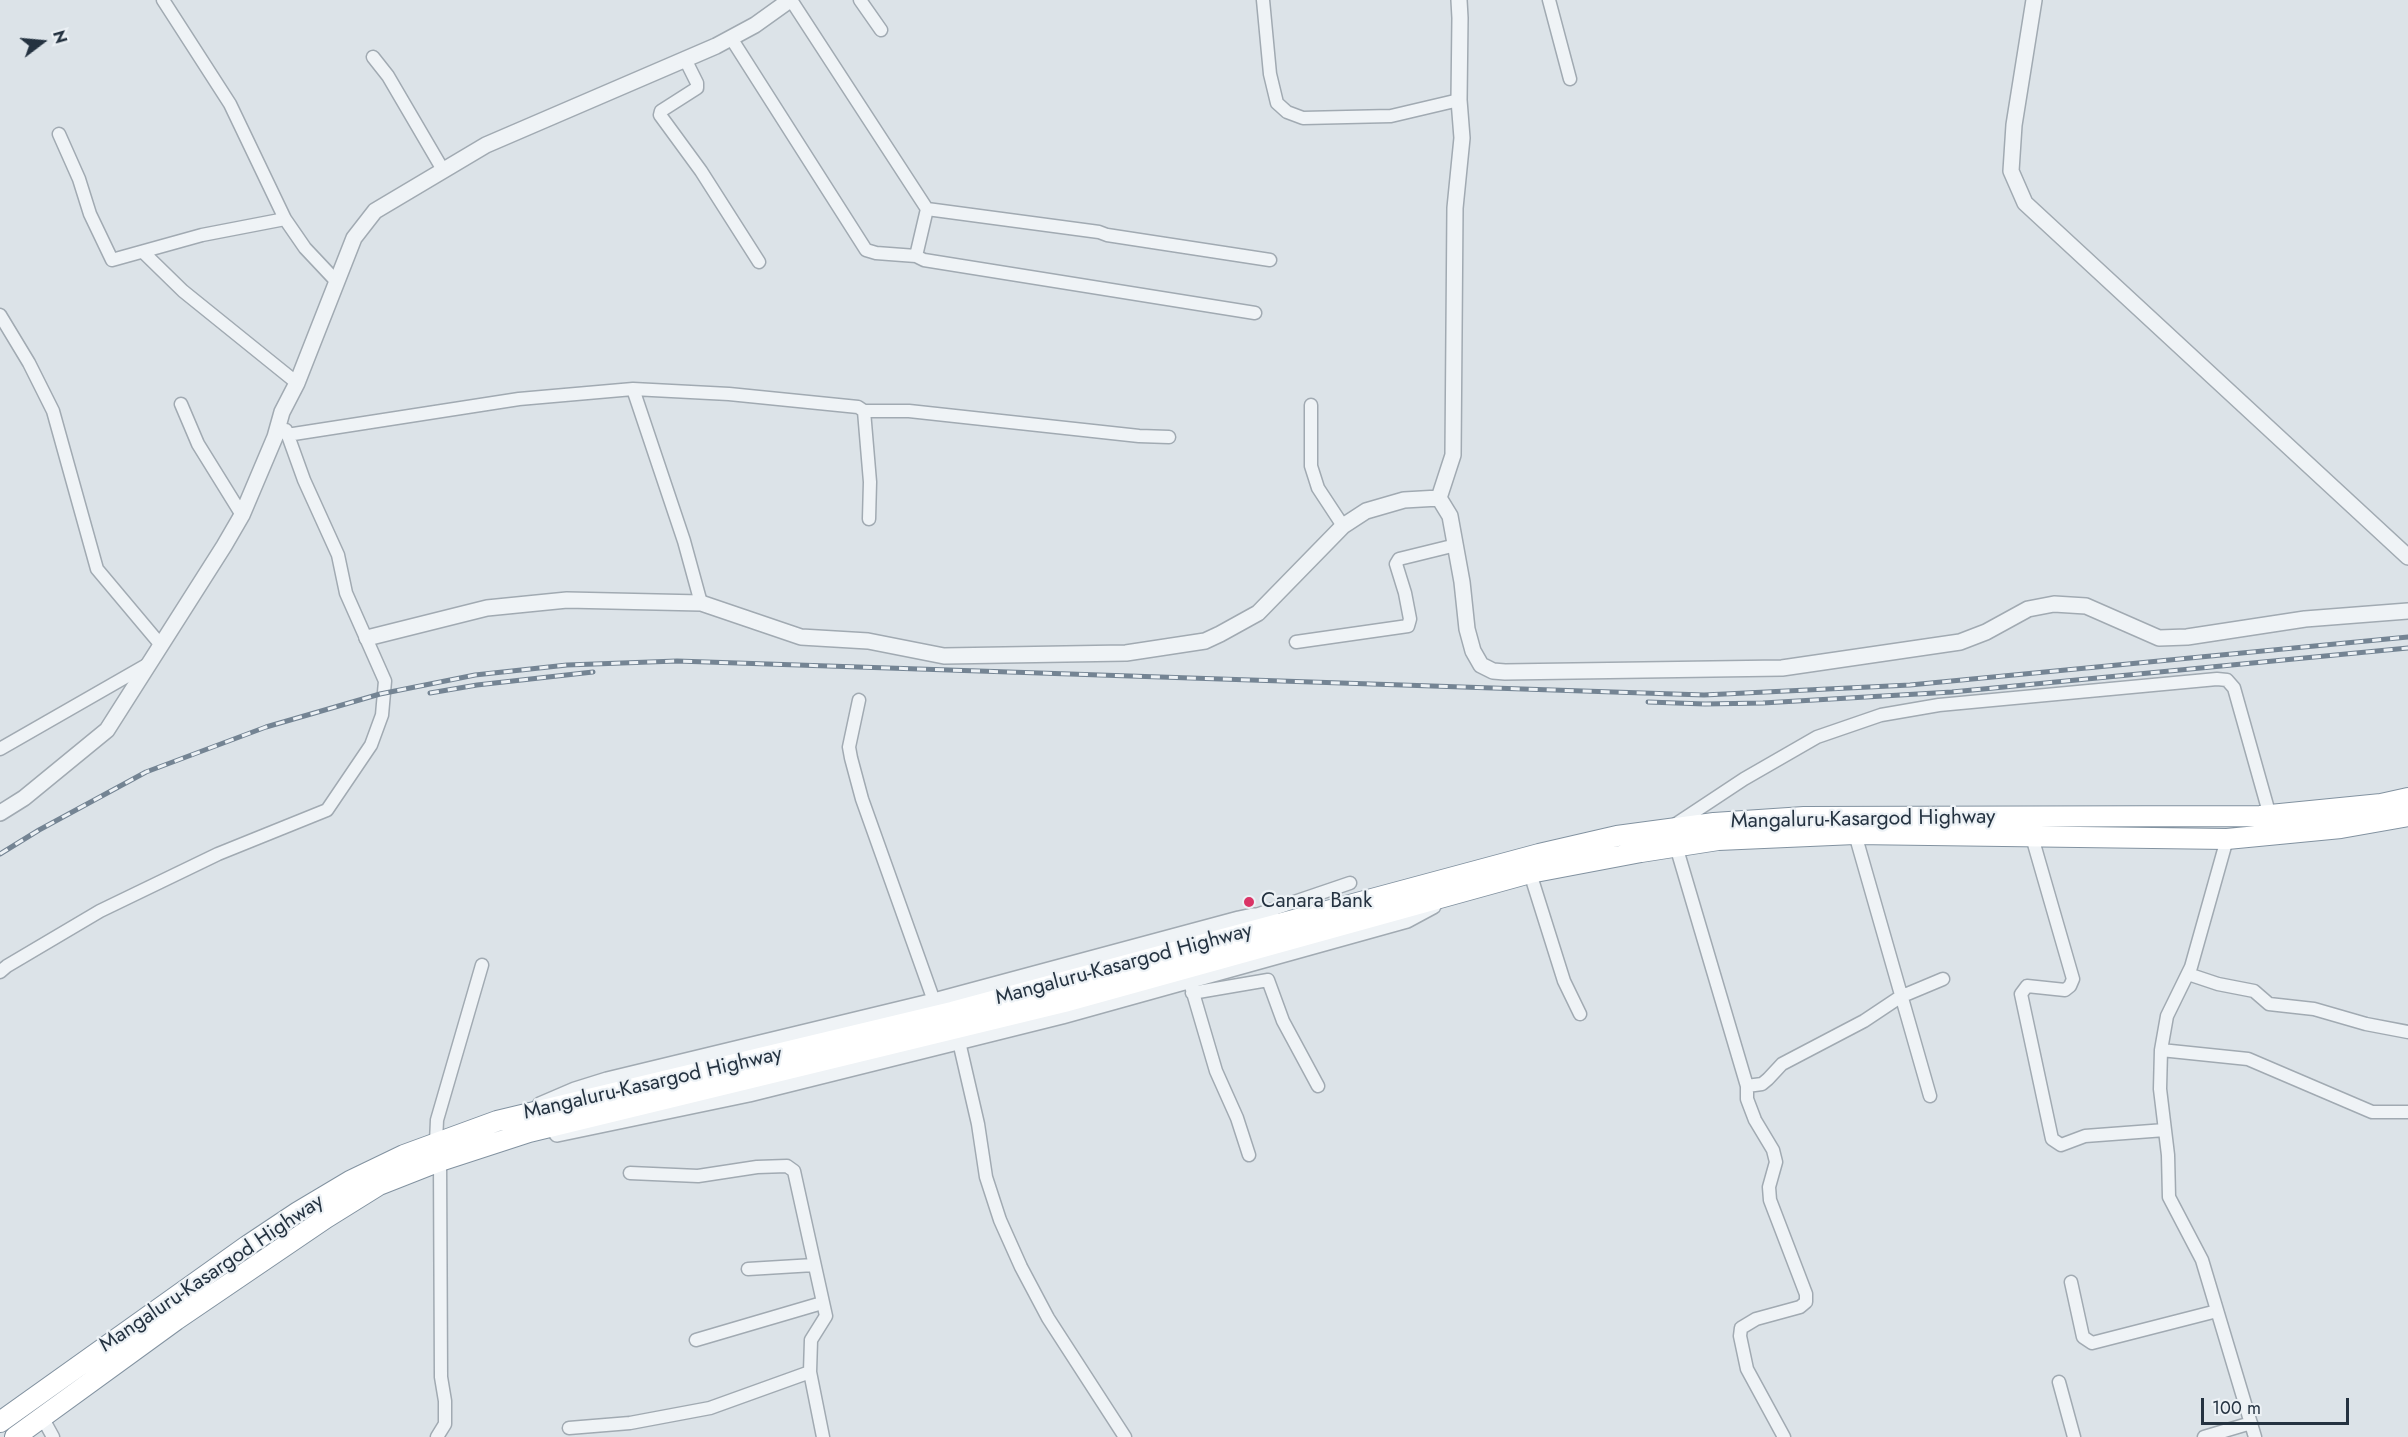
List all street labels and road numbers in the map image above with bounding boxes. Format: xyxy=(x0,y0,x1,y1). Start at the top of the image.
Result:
street label: Mangaluru-Kasargod Highway xyxy=(1730,805,1996,835)
street label: Mangaluru-Kasargod Highway xyxy=(993,919,1255,1011)
street label: Mangaluru-Kasargod Highway xyxy=(521,1042,785,1126)
street label: Mangaluru-Kasargod Highway xyxy=(95,1190,329,1358)

